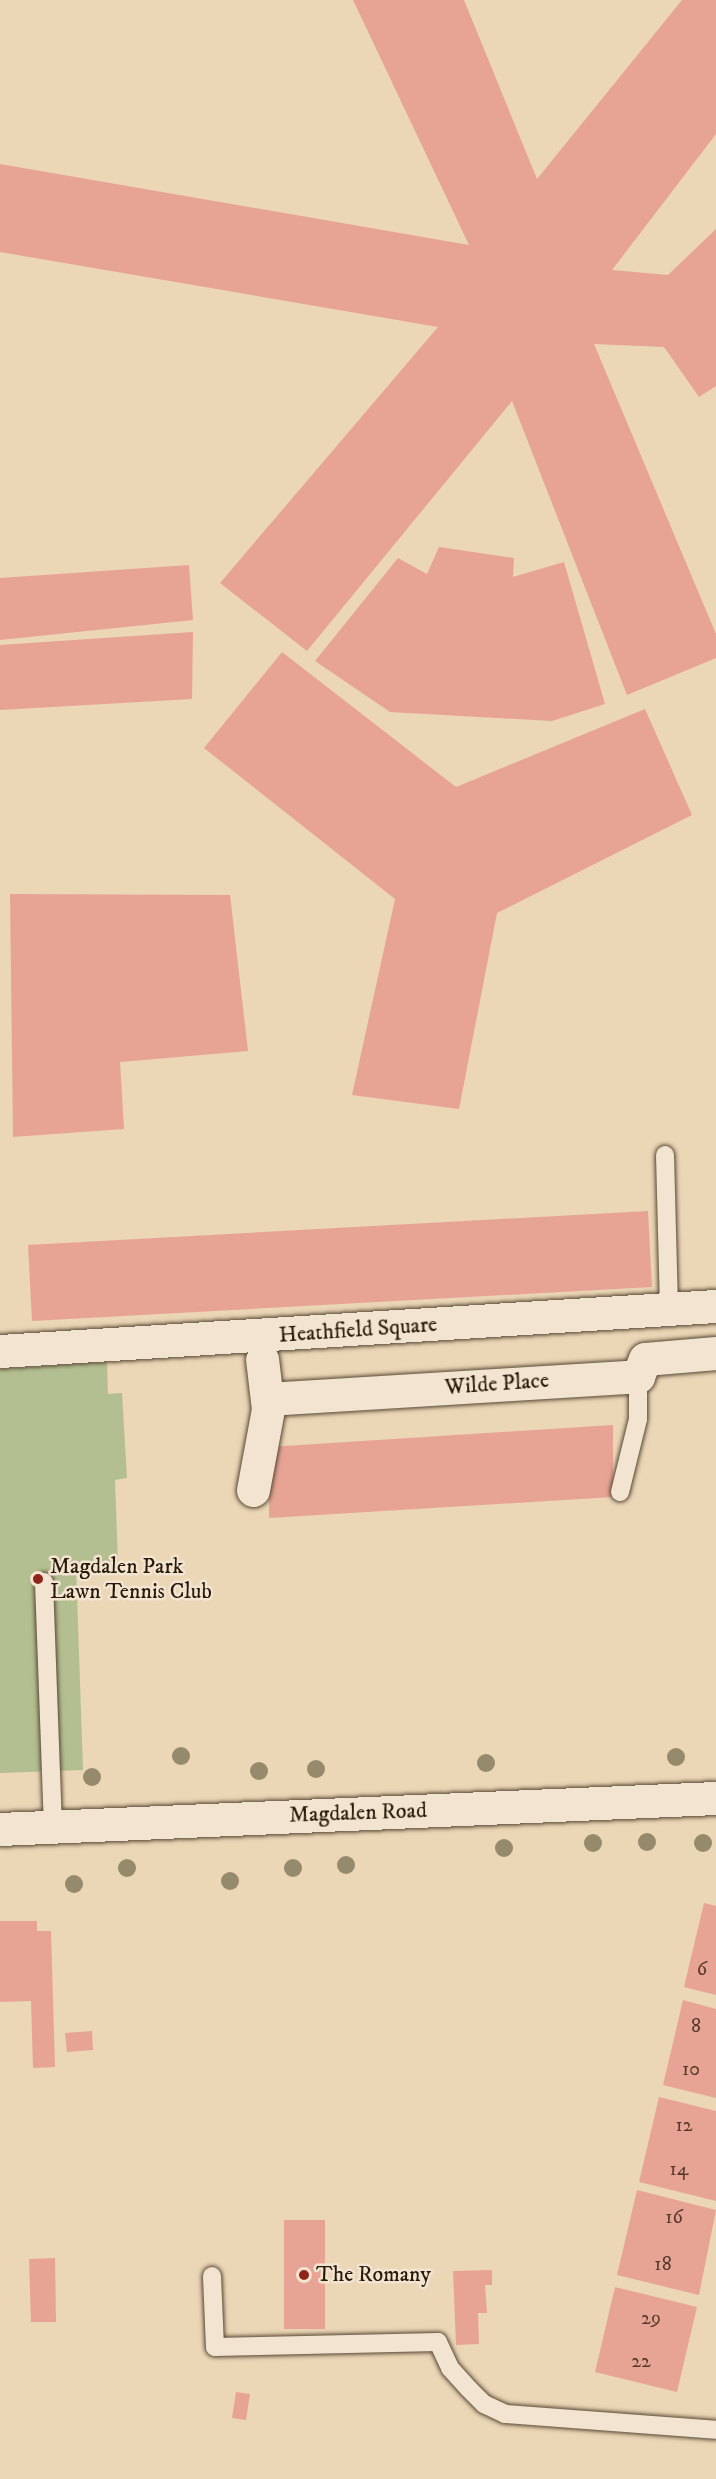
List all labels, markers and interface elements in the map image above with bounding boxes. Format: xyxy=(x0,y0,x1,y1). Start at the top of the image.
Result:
street label: Heathfield Square xyxy=(278,1311,438,1349)
street label: Wilde Place xyxy=(444,1367,550,1401)
place label: Magdalen Park Lawn Tennis Club xyxy=(50,1553,212,1604)
marker: Magdalen Park Lawn Tennis Club xyxy=(31,1572,45,1586)
street label: Magdalen Road xyxy=(289,1797,427,1829)
house number: 6 xyxy=(697,1957,707,1981)
house number: 8 xyxy=(691,2014,701,2038)
house number: 10 xyxy=(682,2057,700,2081)
house number: 12 xyxy=(675,2113,693,2137)
house number: 14 xyxy=(670,2157,688,2181)
house number: 16 xyxy=(665,2205,683,2229)
house number: 18 xyxy=(654,2252,672,2276)
place label: The Romany xyxy=(316,2262,431,2288)
marker: The Romany xyxy=(297,2268,311,2282)
house number: 29 xyxy=(641,2306,661,2330)
house number: 22 xyxy=(631,2349,651,2373)

